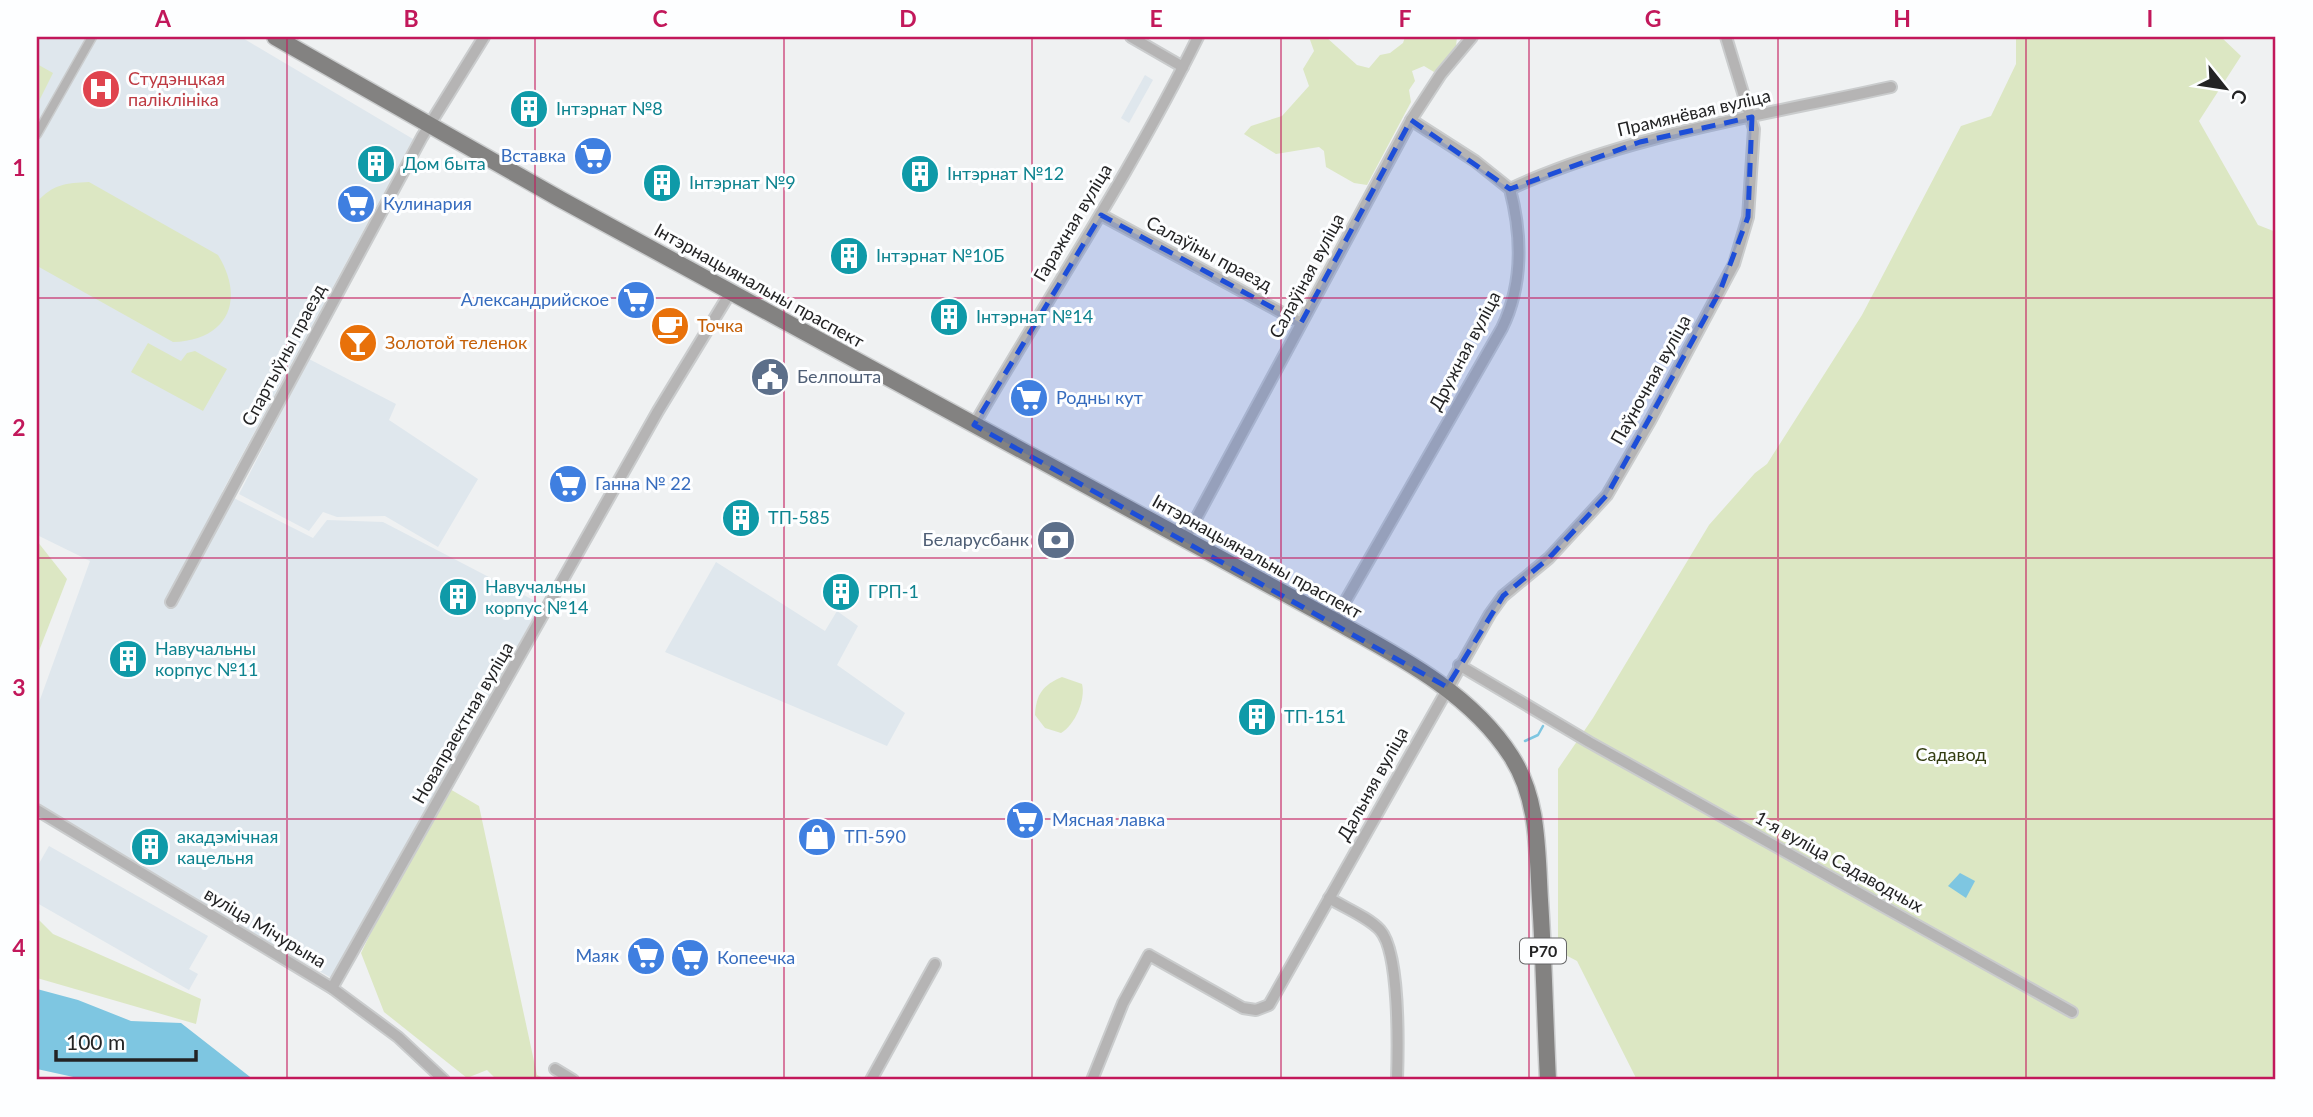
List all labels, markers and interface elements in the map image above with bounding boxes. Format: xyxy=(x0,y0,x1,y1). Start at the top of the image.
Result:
text: A xyxy=(154,4,172,32)
text: B xyxy=(403,4,419,32)
text: C xyxy=(652,4,668,32)
text: D xyxy=(899,4,917,32)
text: E xyxy=(1149,4,1163,32)
text: F xyxy=(1398,4,1412,32)
text: G xyxy=(1645,4,1661,32)
text: H xyxy=(1893,4,1911,32)
text: I xyxy=(2147,4,2153,32)
north arrow xyxy=(2190,52,2260,122)
place label: Студэнцкая паліклініка xyxy=(128,67,225,110)
hospital icon: Студэнцкая паліклініка xyxy=(80,68,122,110)
street label: Прамянёвая вуліца xyxy=(1615,84,1773,140)
text: С xyxy=(2227,86,2253,108)
building icon: Інтэрнат №8 xyxy=(508,88,550,130)
place label: Інтэрнат №8 xyxy=(556,97,663,119)
supermarket icon: Вставка xyxy=(572,135,614,177)
building icon: Дом быта xyxy=(355,143,397,185)
place label: Вставка xyxy=(501,144,566,166)
place label: Дом быта xyxy=(403,152,486,174)
text: 1 xyxy=(12,153,26,181)
building icon: Інтэрнат №12 xyxy=(899,153,941,195)
street label: Гаражная вуліца xyxy=(1028,160,1116,285)
building icon: Інтэрнат №9 xyxy=(641,162,683,204)
place label: Інтэрнат №12 xyxy=(947,162,1064,184)
place label: Інтэрнат №9 xyxy=(689,171,796,193)
supermarket icon: Кулинария xyxy=(335,183,377,225)
place label: Кулинария xyxy=(383,192,472,214)
street label: Салаўіная вуліца xyxy=(1264,209,1348,342)
street label: Салаўіны праезд xyxy=(1143,211,1276,296)
street label: Інтэрнацыянальны праспект xyxy=(651,218,868,352)
building icon: Інтэрнат №10Б xyxy=(828,235,870,277)
place label: Інтэрнат №10Б xyxy=(876,244,1004,266)
supermarket icon: Александрийское xyxy=(615,279,657,321)
street label: Спартыўны праезд xyxy=(236,280,330,429)
street label: Дружная вуліца xyxy=(1423,287,1505,414)
place label: Александрийское xyxy=(461,288,609,310)
building icon: Інтэрнат №14 xyxy=(928,296,970,338)
cafe icon: Точка xyxy=(649,305,691,347)
place label: Інтэрнат №14 xyxy=(976,305,1093,327)
street label: Паўночная вуліца xyxy=(1605,311,1695,448)
place label: Точка xyxy=(697,314,743,336)
bar icon: Золотой теленок xyxy=(337,322,379,364)
place label: Золотой теленок xyxy=(385,331,528,353)
public building icon: Белпошта xyxy=(749,356,791,398)
place label: Белпошта xyxy=(797,365,881,387)
supermarket icon: Родны кут xyxy=(1008,377,1050,419)
place label: Родны кут xyxy=(1056,386,1143,408)
text: 2 xyxy=(12,413,26,441)
supermarket icon: Ганна № 22 xyxy=(547,463,589,505)
place label: Ганна № 22 xyxy=(595,472,691,494)
street label: Інтэрнацыянальны праспект xyxy=(1149,489,1366,623)
building icon: ТП-585 xyxy=(720,497,762,539)
place label: ТП-585 xyxy=(768,506,830,528)
bank icon: Беларусбанк xyxy=(1035,519,1077,561)
place label: Беларусбанк xyxy=(923,528,1030,550)
building icon: ГРП-1 xyxy=(820,571,862,613)
place label: Навучальны корпус №14 xyxy=(485,575,588,618)
building icon: Навучальны корпус №14 xyxy=(437,576,479,618)
place label: ГРП-1 xyxy=(868,580,919,602)
place label: Навучальны корпус №11 xyxy=(155,637,258,680)
building icon: Навучальны корпус №11 xyxy=(107,638,149,680)
street label: Новапраектная вуліца xyxy=(407,638,517,807)
text: 3 xyxy=(12,673,26,701)
building icon: ТП-151 xyxy=(1236,696,1278,738)
place label: ТП-151 xyxy=(1284,705,1346,727)
street label: Дальняя вуліца xyxy=(1332,723,1412,844)
park label: Садавод xyxy=(1916,743,1986,765)
supermarket icon: Мясная лавка xyxy=(1004,799,1046,841)
street label: 1-я вуліца Садаводчых xyxy=(1752,806,1927,917)
place label: Мясная лавка xyxy=(1052,808,1165,830)
shop icon: ТП-590 xyxy=(796,816,838,858)
place label: акадэмічная кацельня xyxy=(177,825,278,868)
place label: ТП-590 xyxy=(844,825,906,847)
building icon: акадэмічная кацельня xyxy=(129,826,171,868)
street label: вуліца Мічурына xyxy=(201,882,330,972)
text: 4 xyxy=(12,933,26,961)
supermarket icon: Маяк xyxy=(625,935,667,977)
supermarket icon: Копеечка xyxy=(669,937,711,979)
road number: Р70 xyxy=(1520,939,1566,964)
place label: Маяк xyxy=(575,944,620,966)
place label: Копеечка xyxy=(717,946,795,968)
scale bar xyxy=(56,1019,196,1063)
text: 100 m xyxy=(66,1029,125,1054)

